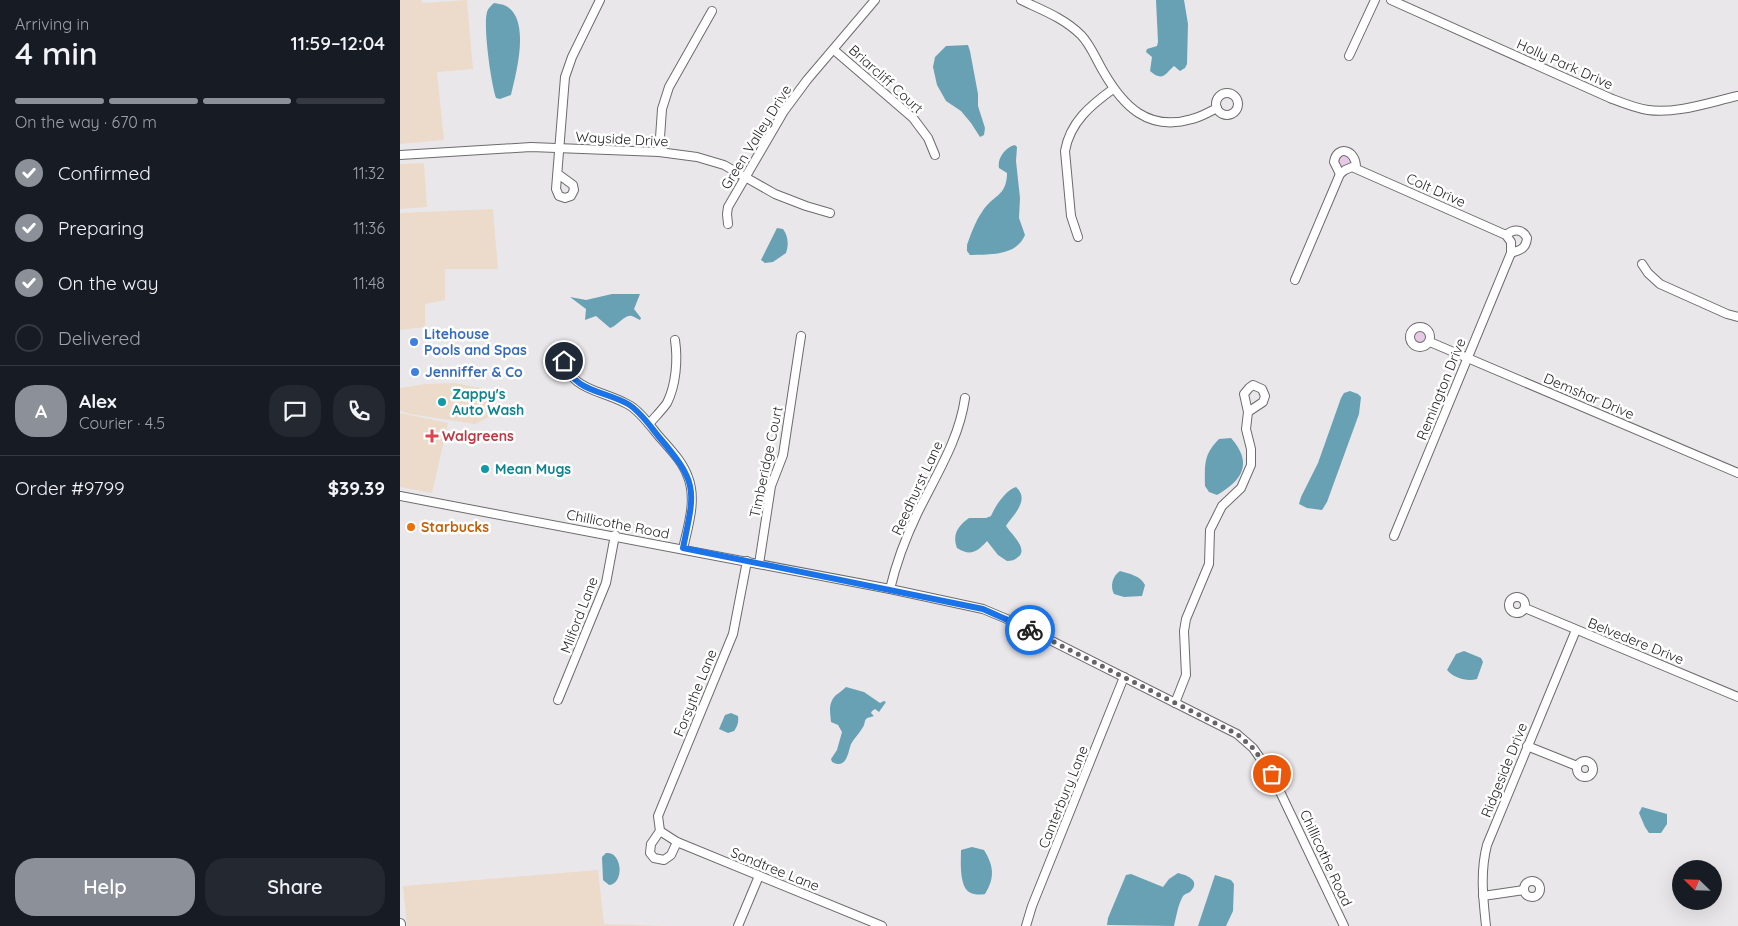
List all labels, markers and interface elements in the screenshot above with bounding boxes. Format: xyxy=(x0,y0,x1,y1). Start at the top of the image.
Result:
text: Arriving in xyxy=(15,14,89,34)
text: 11:59–12:04 xyxy=(290,31,385,55)
text: 4 min xyxy=(15,33,98,73)
street label: Holly Park Drive xyxy=(1514,35,1616,93)
street label: Briarcliff Court xyxy=(845,41,927,117)
street label: Green Valley Drive xyxy=(717,81,795,193)
text: On the way · 670 m xyxy=(15,112,157,132)
street label: Wayside Drive xyxy=(575,128,669,150)
icon: check xyxy=(15,159,43,187)
text: Confirmed xyxy=(58,161,151,185)
text: 11:32 xyxy=(353,163,385,183)
street label: Colt Drive xyxy=(1404,169,1469,211)
icon: check xyxy=(15,214,43,242)
text: Preparing xyxy=(58,216,144,240)
text: 11:36 xyxy=(353,218,385,238)
icon: check xyxy=(15,269,43,297)
text: On the way xyxy=(58,271,159,295)
text: 11:48 xyxy=(353,273,385,293)
place label: Litehouse Pools and Spas xyxy=(424,325,527,359)
text: Delivered xyxy=(58,326,141,350)
street label: Remington Drive xyxy=(1412,335,1470,443)
marker: Litehouse Pools and Spas xyxy=(408,336,420,348)
pin xyxy=(543,340,585,382)
icon: home xyxy=(550,347,578,375)
place label: Jenniffer & Co xyxy=(425,363,523,381)
marker: Jenniffer & Co xyxy=(409,366,421,378)
street label: Demshar Drive xyxy=(1541,369,1637,423)
button: chat xyxy=(269,385,321,437)
button: phone xyxy=(333,385,385,437)
place label: Zappy's Auto Wash xyxy=(452,385,524,419)
text: Alex xyxy=(79,389,117,413)
marker: Zappy's Auto Wash xyxy=(436,396,448,408)
text: A xyxy=(35,399,47,423)
street label: Timberidge Court xyxy=(745,404,787,519)
text: Courier · 4.5 xyxy=(79,413,165,433)
place label: Walgreens xyxy=(442,427,514,445)
marker: Walgreens xyxy=(426,430,438,442)
street label: Reedhurst Lane xyxy=(887,438,947,538)
place label: Mean Mugs xyxy=(495,460,571,478)
marker: Mean Mugs xyxy=(479,463,491,475)
text: Order #9799 xyxy=(15,476,125,500)
text: $39.39 xyxy=(328,476,385,500)
street label: Chillicothe Road xyxy=(565,505,671,543)
place label: Starbucks xyxy=(421,518,489,536)
marker: Starbucks xyxy=(405,521,417,533)
street label: Milford Lane xyxy=(556,574,602,656)
courier xyxy=(1005,605,1055,655)
street label: Belvedere Drive xyxy=(1585,614,1687,668)
icon: bike xyxy=(1016,616,1044,644)
street label: Forsythe Lane xyxy=(669,647,721,739)
street label: Ridgeside Drive xyxy=(1477,720,1531,820)
street label: Canterbury Lane xyxy=(1034,743,1092,851)
pin xyxy=(1251,753,1293,795)
icon: bag xyxy=(1258,760,1286,788)
street label: Chillicothe Road xyxy=(1296,807,1356,909)
street label: Sandtree Lane xyxy=(728,843,822,895)
button: Help xyxy=(15,858,195,916)
button: Share xyxy=(205,858,385,916)
north arrow xyxy=(1672,860,1722,910)
map controls xyxy=(1672,860,1722,910)

